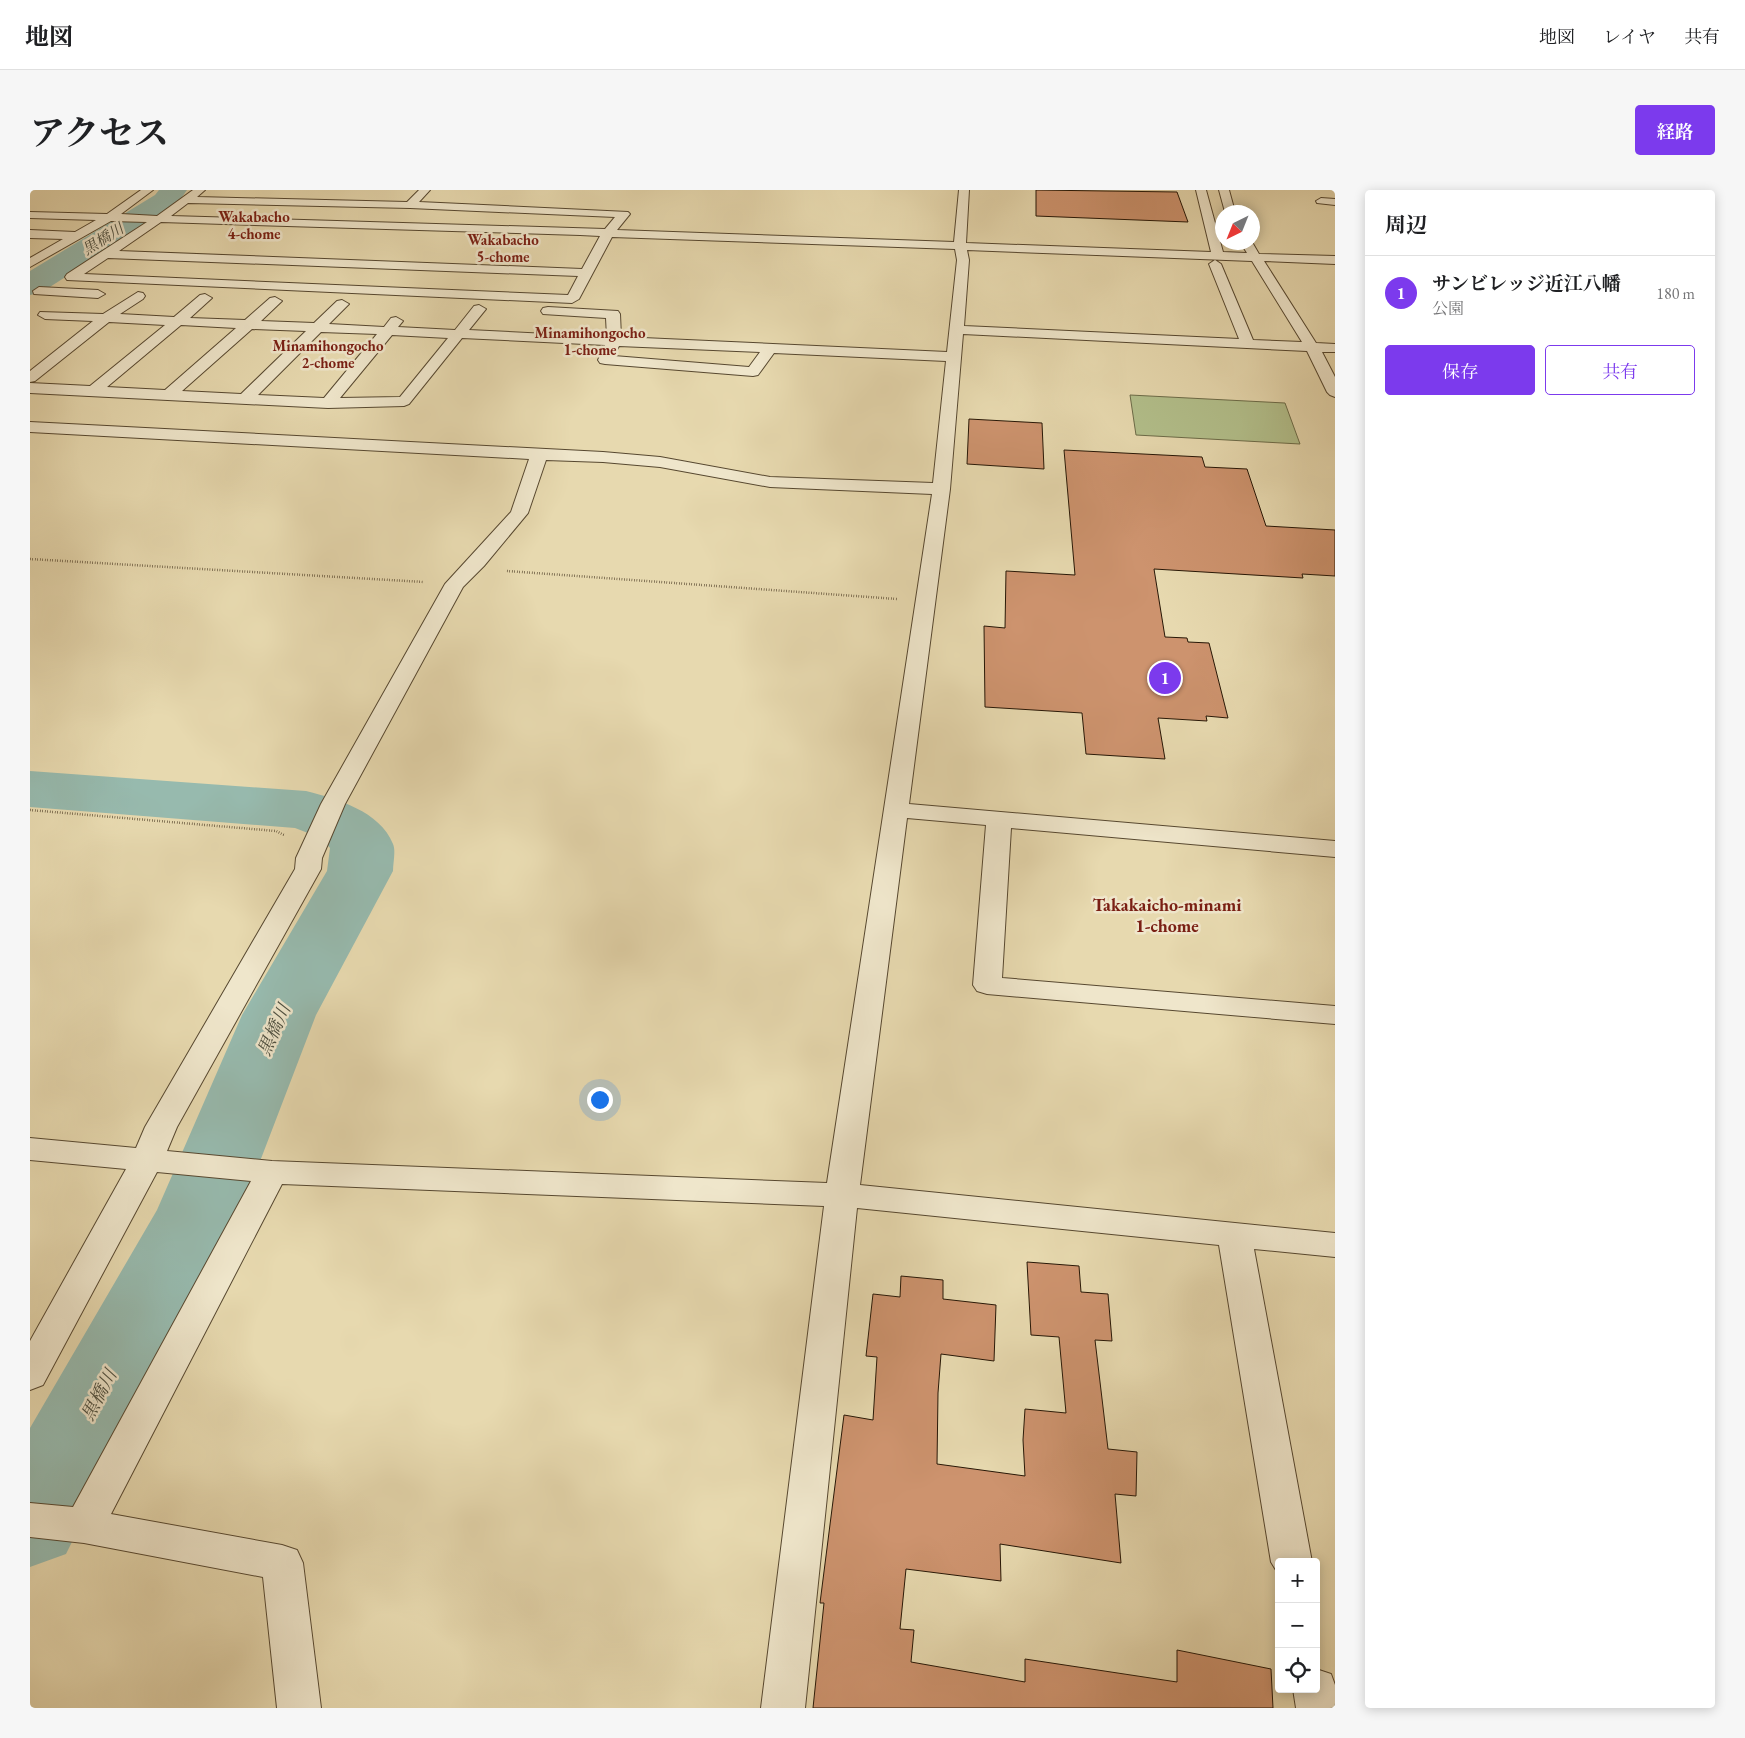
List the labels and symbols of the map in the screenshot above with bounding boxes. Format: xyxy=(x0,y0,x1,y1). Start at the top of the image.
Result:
north arrow xyxy=(1215,205,1260,250)
district label: Wakabacho 4-chome xyxy=(218,207,290,243)
water label: 黒橋川 xyxy=(79,218,129,259)
district label: Wakabacho 5-chome xyxy=(467,230,539,266)
district label: Minamihongocho 1-chome xyxy=(534,323,646,359)
district label: Minamihongocho 2-chome xyxy=(272,336,384,372)
pin: 1 xyxy=(1149,659,1181,697)
district label: Takakaicho-minami 1-chome xyxy=(1092,893,1242,937)
water label: 黒橋川 xyxy=(252,999,296,1059)
your location xyxy=(587,1087,613,1113)
water label: 黒橋川 xyxy=(76,1364,122,1424)

